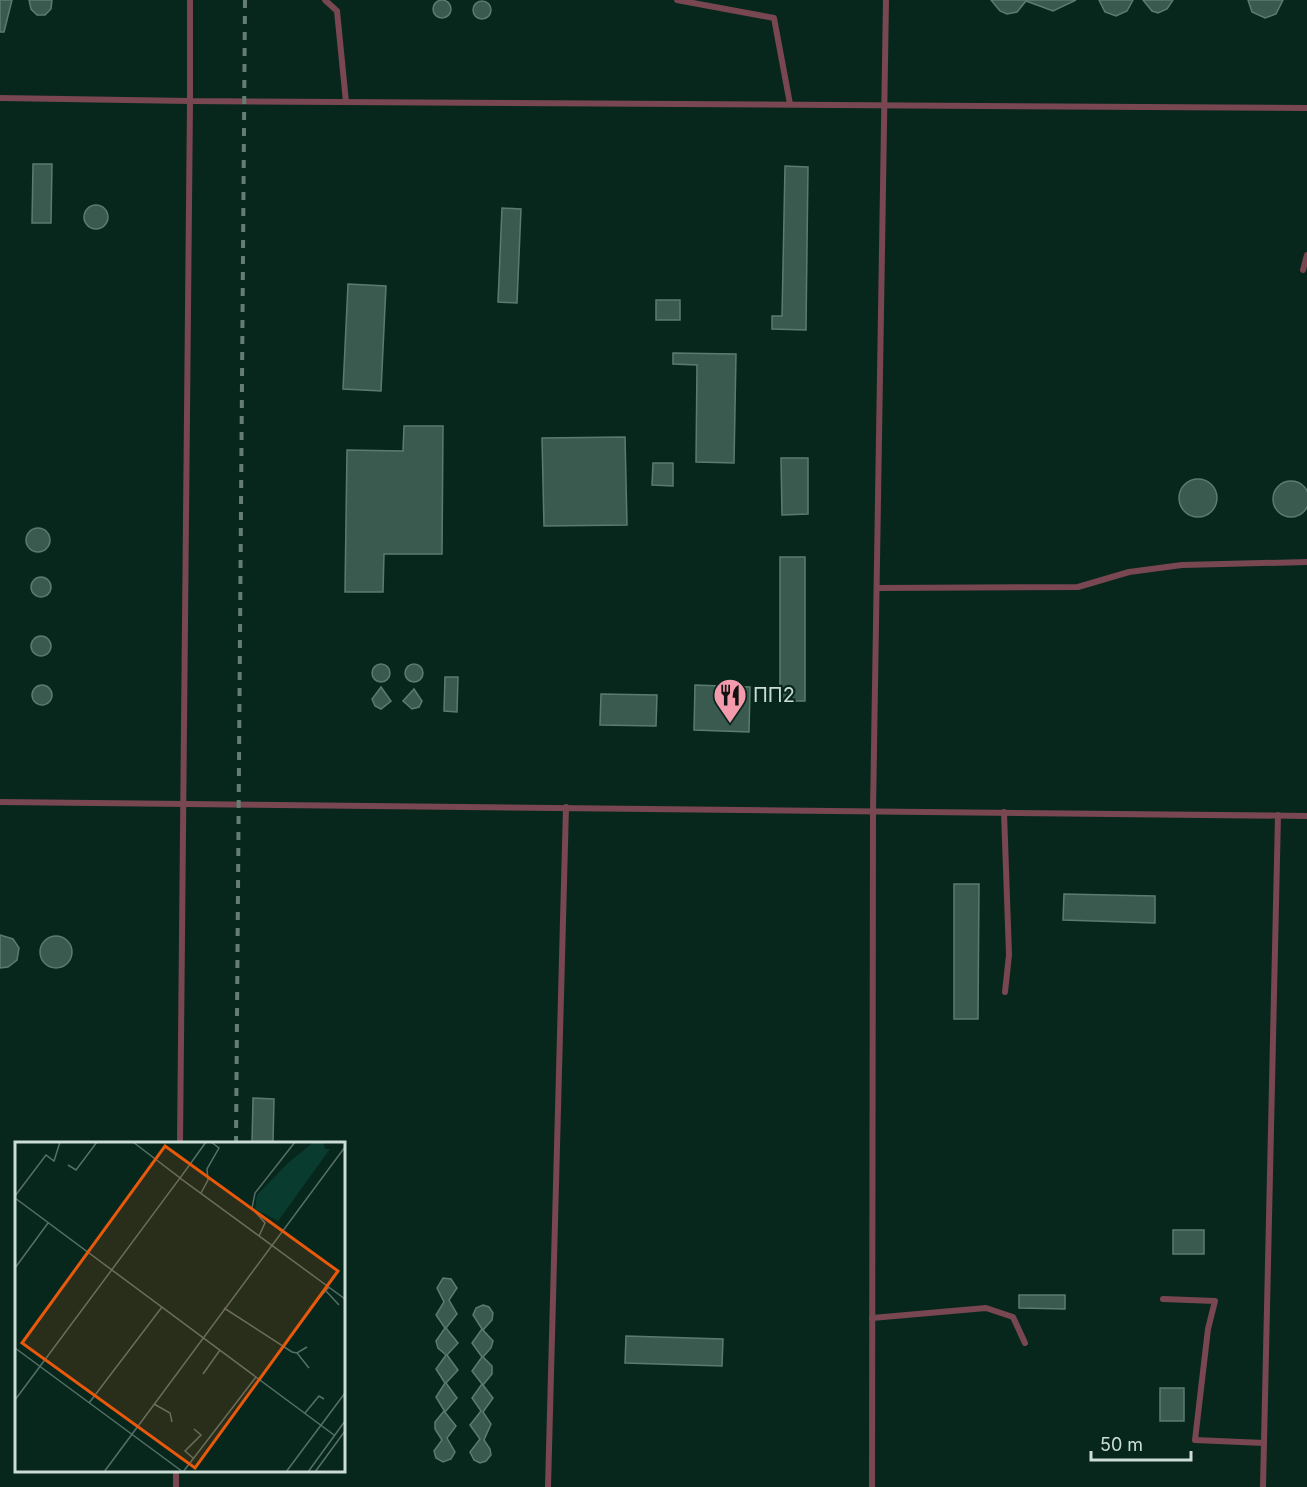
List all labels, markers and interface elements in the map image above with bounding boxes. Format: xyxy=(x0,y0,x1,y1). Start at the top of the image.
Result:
restaurant icon: ПП2 xyxy=(712,677,748,724)
place label: ПП2 xyxy=(753,683,795,707)
inset map xyxy=(15,1142,345,1472)
scale bar xyxy=(1091,1424,1192,1462)
text: 50 m xyxy=(1100,1434,1143,1455)

